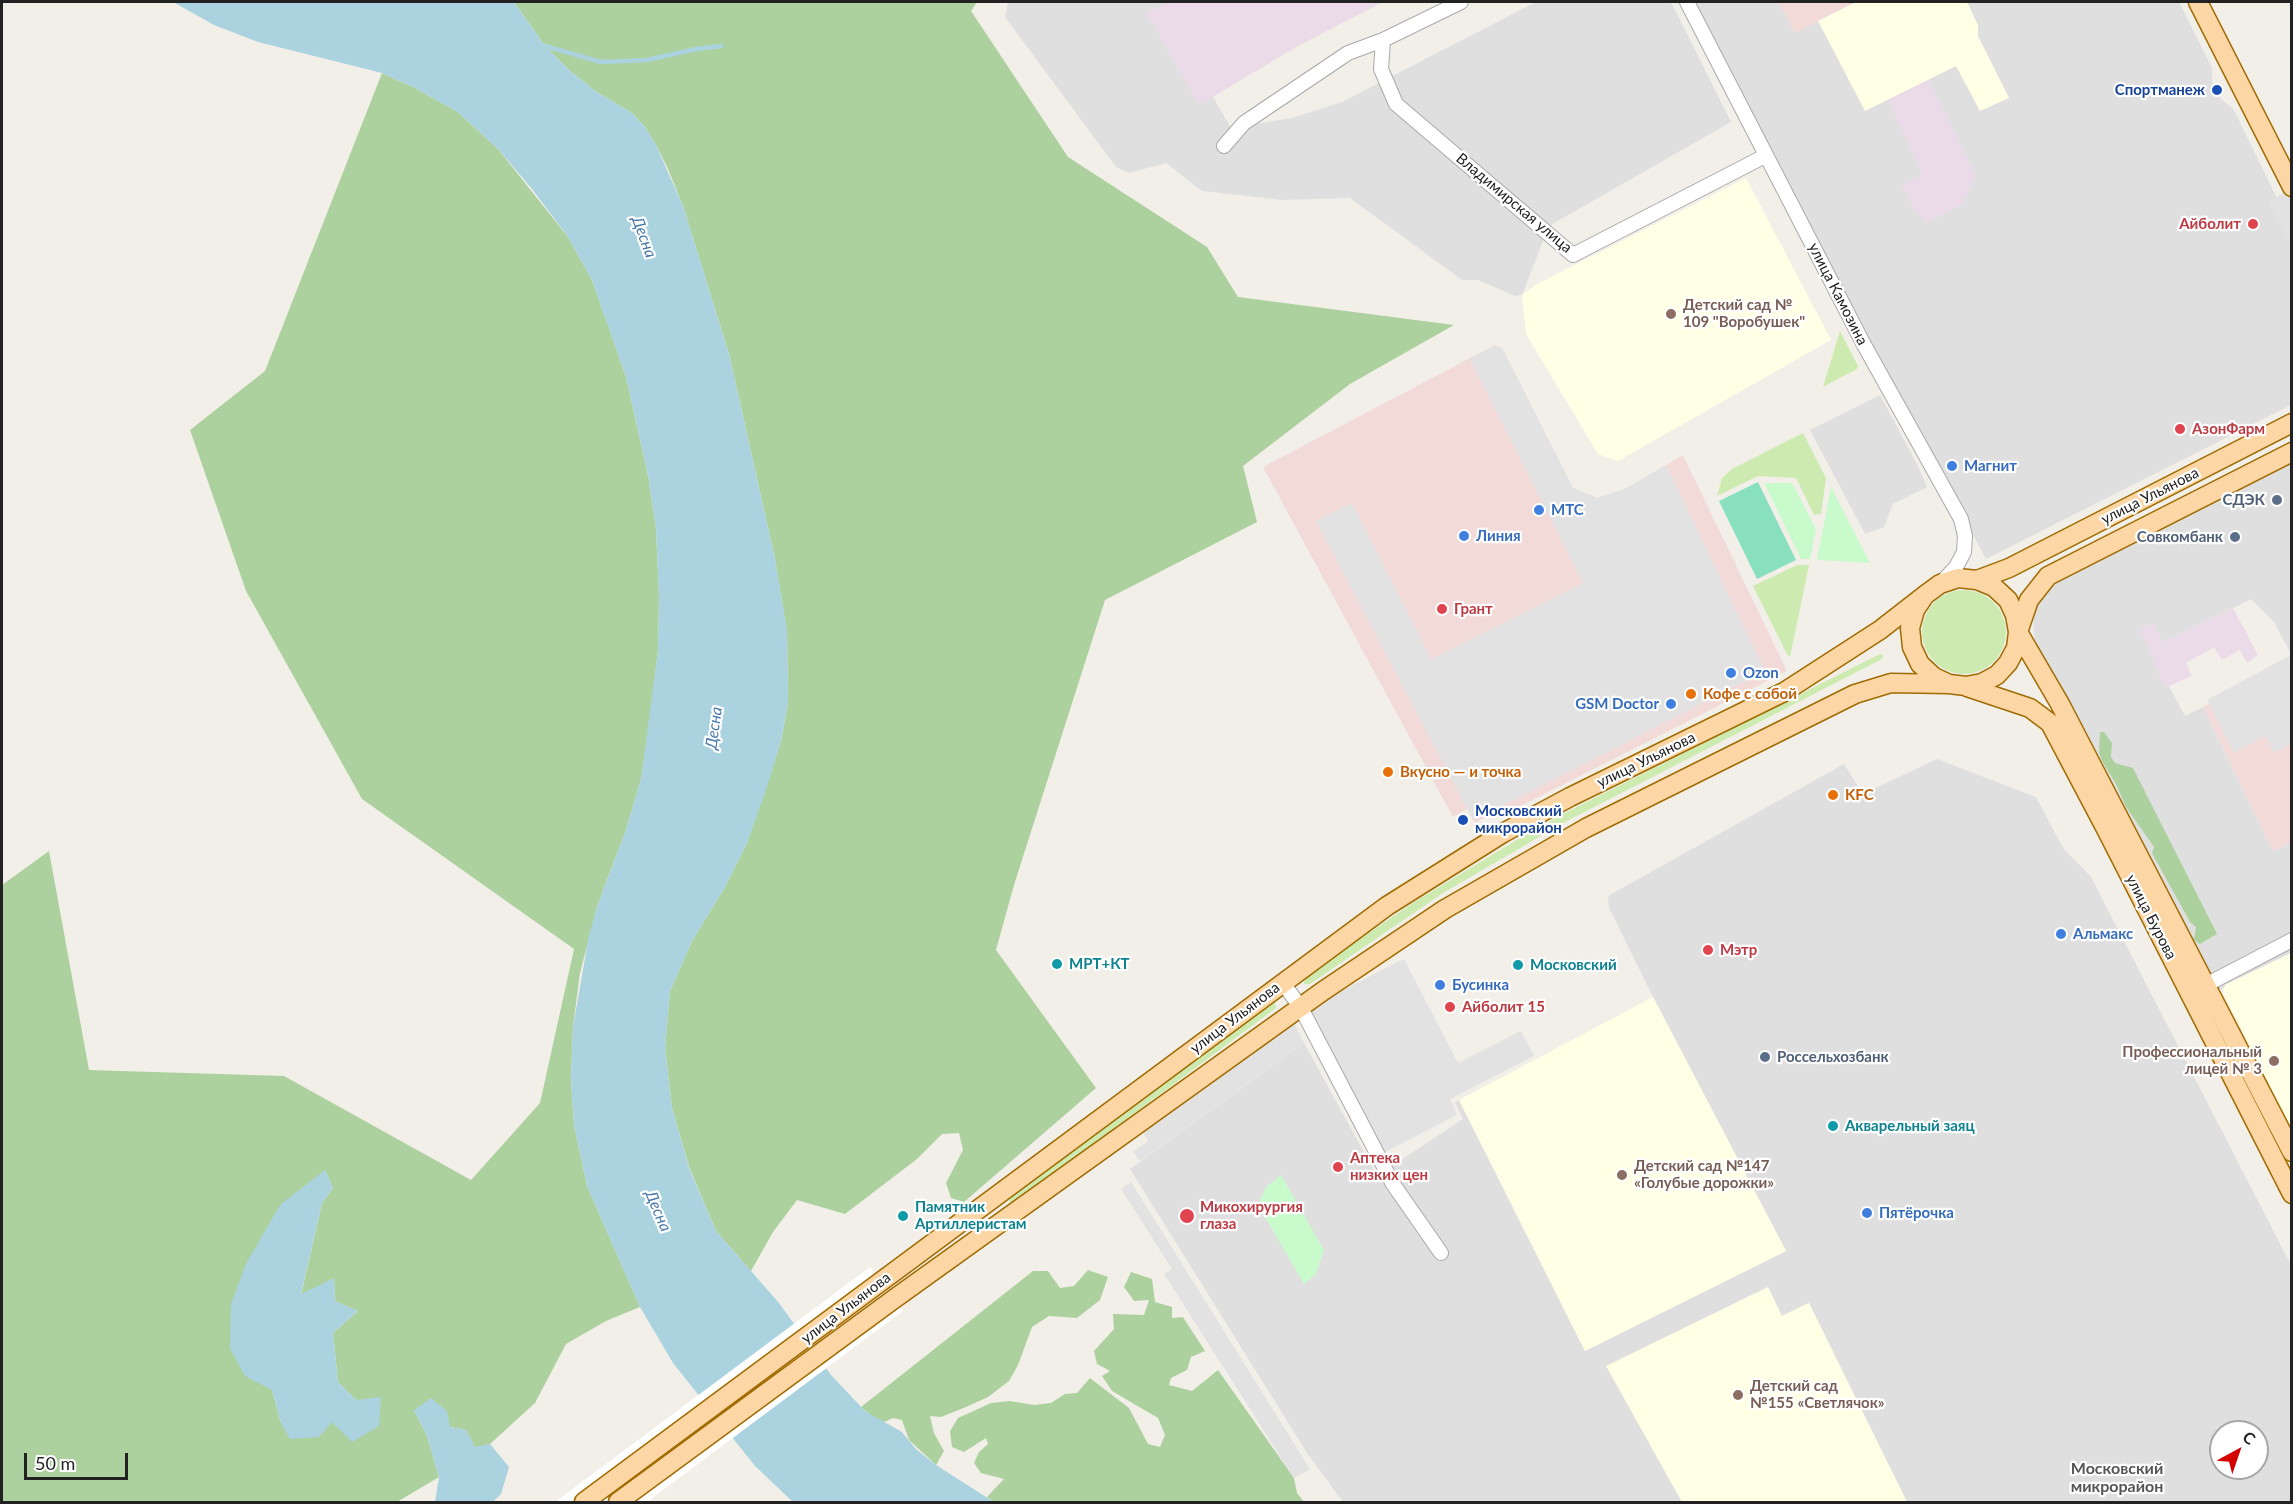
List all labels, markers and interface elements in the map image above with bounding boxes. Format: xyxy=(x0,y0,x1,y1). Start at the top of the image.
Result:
place label: Спортманеж xyxy=(2115,81,2205,99)
marker: Спортманеж xyxy=(2210,83,2224,97)
street label: Владимирская улица xyxy=(1452,149,1576,257)
water label: Десна xyxy=(628,214,660,260)
place label: Айболит xyxy=(2179,215,2241,233)
marker: Айболит xyxy=(2246,217,2260,231)
street label: улица Камозина xyxy=(1804,240,1872,348)
place label: Детский сад № 109 "Воробушек" xyxy=(1683,296,1805,331)
marker: Детский сад № 109 "Воробушек" xyxy=(1664,307,1678,321)
place label: АзонФарм xyxy=(2192,420,2265,438)
marker: АзонФарм xyxy=(2173,422,2187,436)
place label: Магнит xyxy=(1964,457,2017,475)
marker: Магнит xyxy=(1945,459,1959,473)
street label: улица Ульянова xyxy=(2098,464,2202,528)
place label: СДЭК xyxy=(2222,491,2265,509)
marker: СДЭК xyxy=(2270,493,2284,507)
place label: МТС xyxy=(1551,501,1584,519)
marker: МТС xyxy=(1532,503,1546,517)
place label: Линия xyxy=(1476,527,1521,545)
place label: Совкомбанк xyxy=(2137,528,2223,546)
marker: Линия xyxy=(1457,529,1471,543)
marker: Совкомбанк xyxy=(2228,530,2242,544)
place label: Грант xyxy=(1454,600,1493,618)
marker: Грант xyxy=(1435,602,1449,616)
place label: Ozon xyxy=(1743,664,1779,682)
marker: Ozon xyxy=(1724,666,1738,680)
place label: Кофе с собой xyxy=(1703,685,1797,703)
marker: Кофе с собой xyxy=(1684,687,1698,701)
place label: GSM Doctor xyxy=(1575,695,1659,713)
marker: GSM Doctor xyxy=(1664,697,1678,711)
water label: Десна xyxy=(702,706,726,750)
street label: улица Ульянова xyxy=(1594,728,1698,792)
place label: Вкусно — и точка xyxy=(1400,763,1521,781)
marker: Вкусно — и точка xyxy=(1381,765,1395,779)
place label: KFC xyxy=(1845,786,1874,804)
marker: KFC xyxy=(1826,788,1840,802)
place label: Московский микрорайон xyxy=(1475,802,1562,837)
marker: Московский микрорайон xyxy=(1456,813,1470,827)
street label: улица Бурова xyxy=(2122,871,2180,963)
place label: Альмакс xyxy=(2073,925,2133,943)
marker: Альмакс xyxy=(2054,927,2068,941)
place label: Мэтр xyxy=(1720,941,1757,959)
marker: Мэтр xyxy=(1701,943,1715,957)
place label: МРТ+КТ xyxy=(1069,955,1130,973)
place label: Московский xyxy=(1530,956,1617,974)
marker: МРТ+КТ xyxy=(1050,957,1064,971)
marker: Московский xyxy=(1511,958,1525,972)
place label: Бусинка xyxy=(1452,976,1509,994)
marker: Бусинка xyxy=(1433,978,1447,992)
street label: улица Ульянова xyxy=(1187,979,1283,1057)
place label: Айболит 15 xyxy=(1462,998,1545,1016)
marker: Айболит 15 xyxy=(1443,1000,1457,1014)
place label: Профессиональный лицей № 3 xyxy=(2122,1043,2262,1078)
place label: Россельхозбанк xyxy=(1777,1048,1889,1066)
marker: Россельхозбанк xyxy=(1758,1050,1772,1064)
marker: Профессиональный лицей № 3 xyxy=(2267,1054,2281,1068)
place label: Акварельный заяц xyxy=(1845,1117,1975,1135)
marker: Акварельный заяц xyxy=(1826,1119,1840,1133)
place label: Аптека низких цен xyxy=(1350,1149,1428,1184)
place label: Детский сад №147 «Голубые дорожки» xyxy=(1634,1157,1774,1192)
marker: Аптека низких цен xyxy=(1331,1160,1345,1174)
marker: Детский сад №147 «Голубые дорожки» xyxy=(1615,1168,1629,1182)
water label: Десна xyxy=(641,1188,675,1234)
place label: Памятник Артиллеристам xyxy=(915,1198,1027,1233)
place label: Микохирургия глаза xyxy=(1200,1198,1303,1233)
place label: Пятёрочка xyxy=(1879,1204,1954,1222)
marker: Пятёрочка xyxy=(1860,1206,1874,1220)
marker: Микохирургия глаза xyxy=(1178,1207,1196,1225)
marker: Памятник Артиллеристам xyxy=(896,1209,910,1223)
street label: улица Ульянова xyxy=(798,1269,894,1347)
place label: Детский сад №155 «Светлячок» xyxy=(1750,1377,1885,1412)
marker: Детский сад №155 «Светлячок» xyxy=(1731,1388,1745,1402)
north arrow xyxy=(2209,1420,2269,1480)
text: С xyxy=(2239,1427,2260,1448)
scale bar xyxy=(27,1441,130,1479)
text: 50 m xyxy=(35,1452,75,1474)
district label: Московский микрорайон xyxy=(2071,1459,2163,1497)

